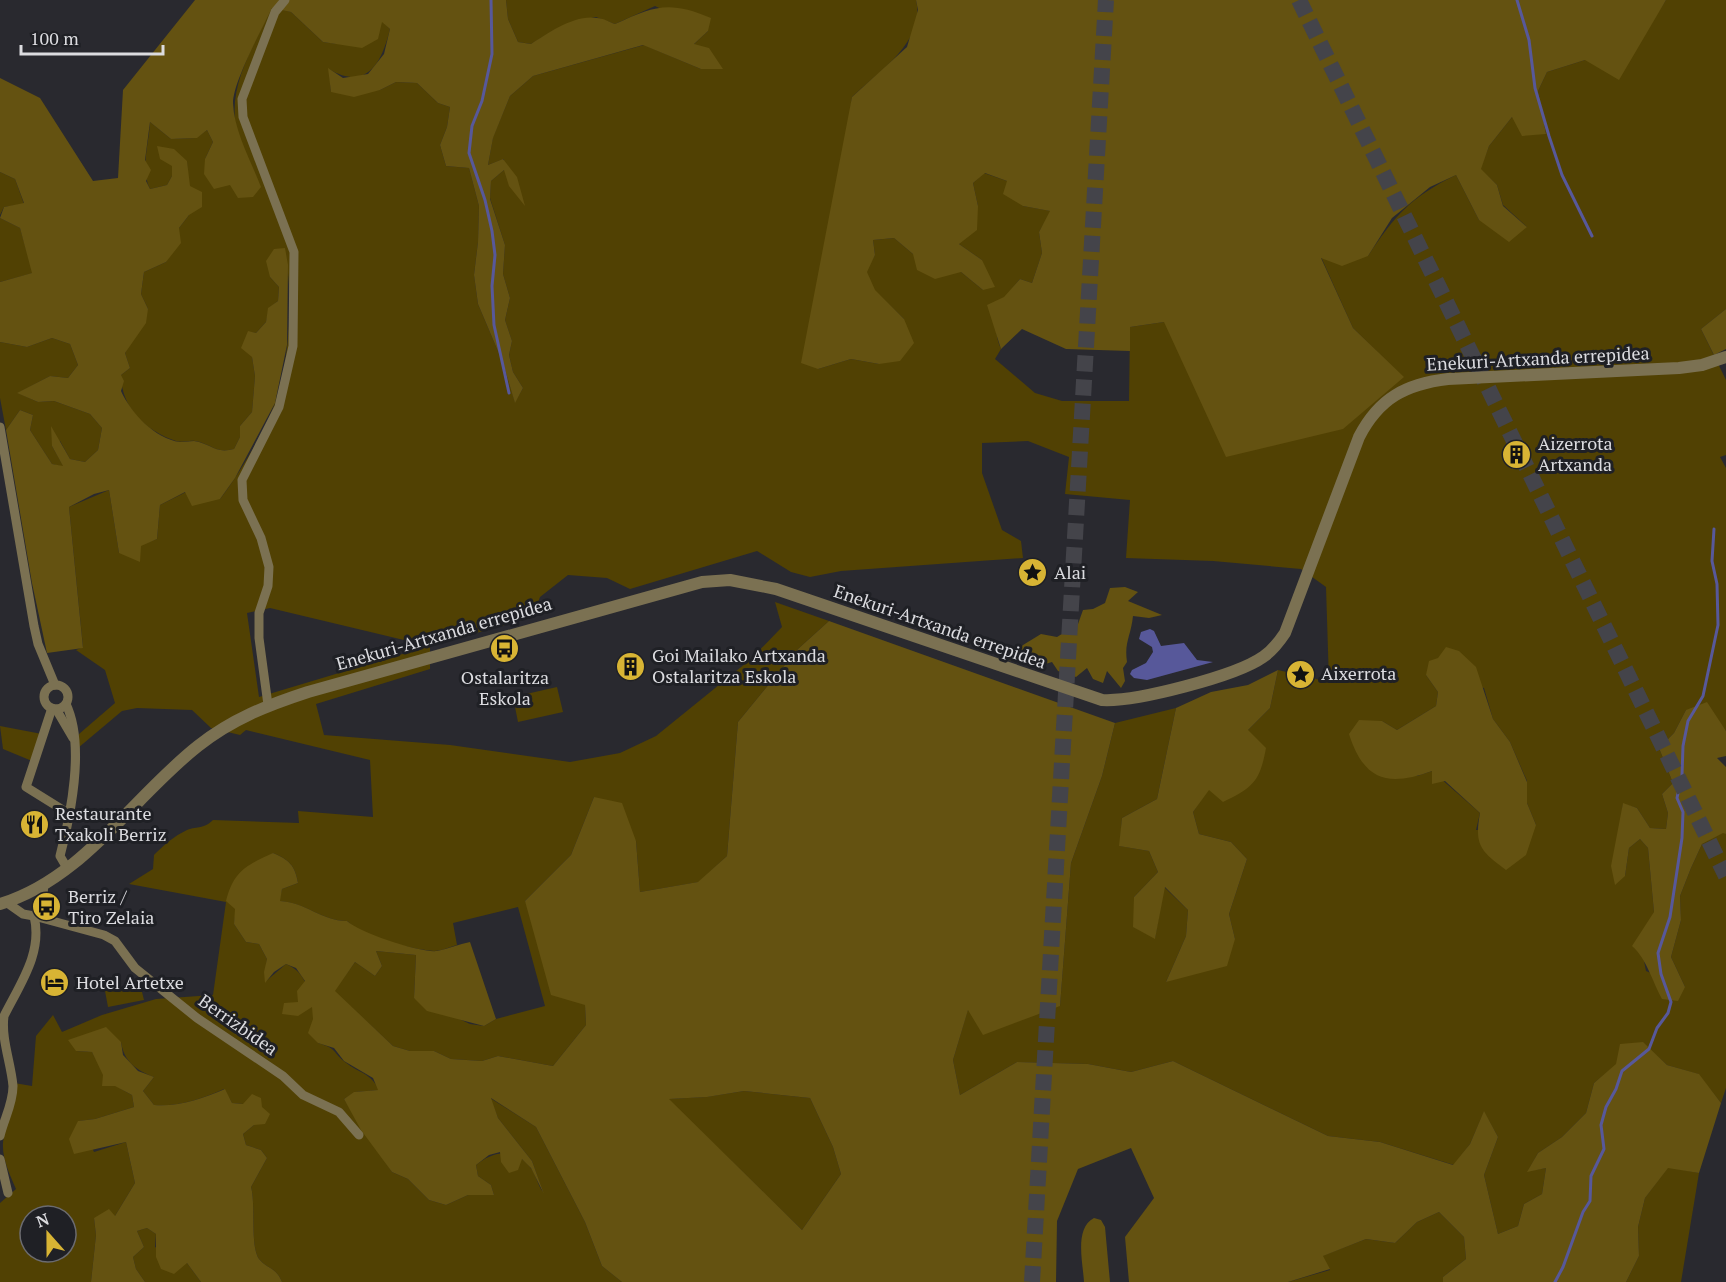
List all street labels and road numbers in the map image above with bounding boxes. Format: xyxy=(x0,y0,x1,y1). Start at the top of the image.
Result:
street label: Enekuri-Artxanda errepidea xyxy=(1426,340,1650,376)
street label: Enekuri-Artxanda errepidea xyxy=(831,578,1050,674)
street label: Enekuri-Artxanda errepidea xyxy=(333,591,554,675)
street label: Berrizbidea xyxy=(194,988,283,1060)

